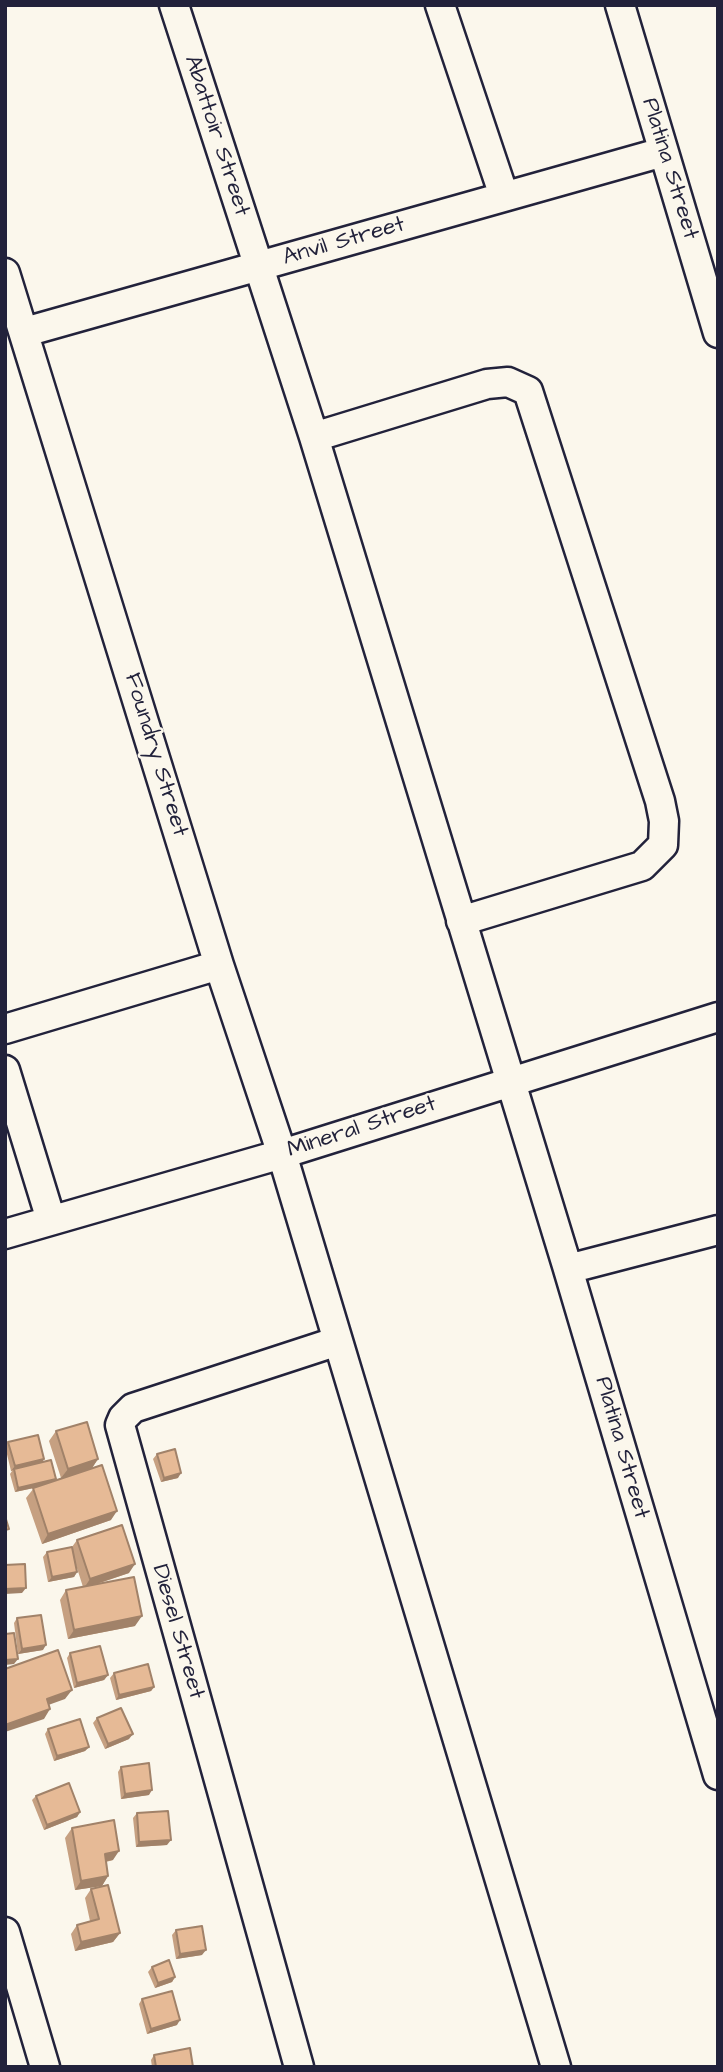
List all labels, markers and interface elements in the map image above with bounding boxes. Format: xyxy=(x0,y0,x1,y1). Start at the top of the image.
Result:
street label: Abattoir Street xyxy=(177,52,255,220)
street label: Platina Street xyxy=(634,95,704,243)
street label: Anvil Street xyxy=(280,211,408,273)
street label: Foundry Street xyxy=(117,670,193,840)
street label: Mineral Street xyxy=(284,1091,440,1165)
street label: Platina Street xyxy=(588,1374,654,1522)
street label: Diesel Street xyxy=(145,1562,209,1702)

